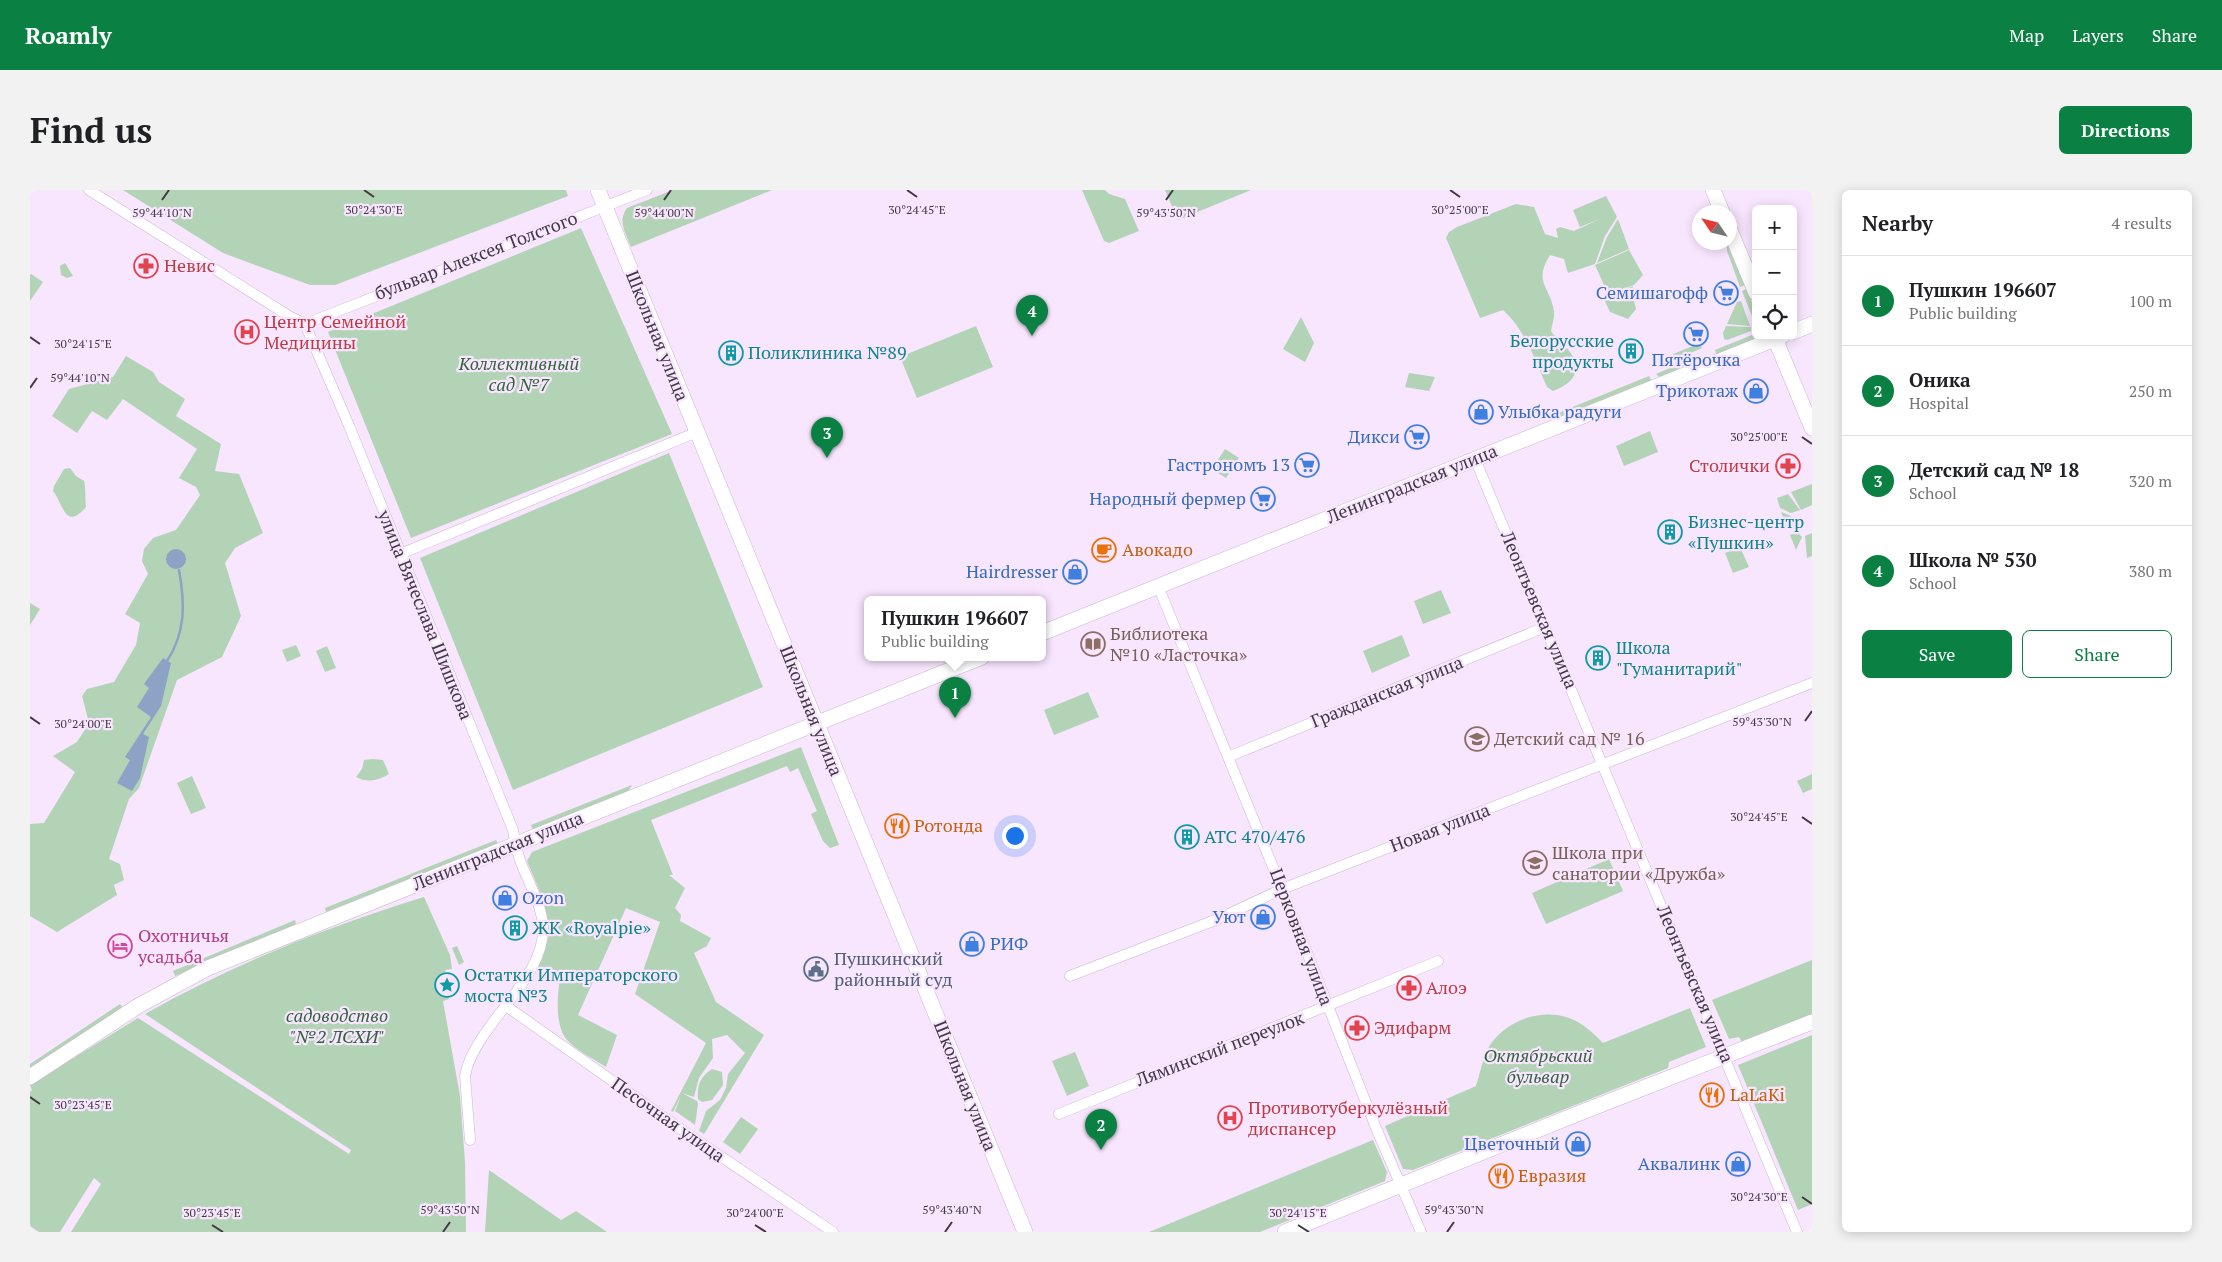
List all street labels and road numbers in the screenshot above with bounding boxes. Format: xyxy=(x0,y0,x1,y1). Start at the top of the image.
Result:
street label: бульвар Алексея Толстого xyxy=(371,205,581,305)
street label: Школьная улица xyxy=(621,267,695,404)
street label: Ленинградская улица xyxy=(1322,438,1500,529)
street label: улица Вячеслава Шишкова xyxy=(372,505,479,723)
street label: Леонтьевская улица xyxy=(1495,526,1584,692)
street label: Школьная улица xyxy=(775,642,849,779)
street label: Гражданская улица xyxy=(1307,650,1466,733)
street label: Новая улица xyxy=(1386,797,1493,857)
street label: Ленинградская улица xyxy=(408,805,586,896)
street label: Церковная улица xyxy=(1265,865,1339,1009)
street label: Леонтьевская улица xyxy=(1651,900,1740,1066)
street label: Ляминский переулок xyxy=(1131,1005,1307,1092)
street label: Школьная улица xyxy=(929,1017,1003,1154)
street label: Песочная улица xyxy=(607,1071,730,1167)

